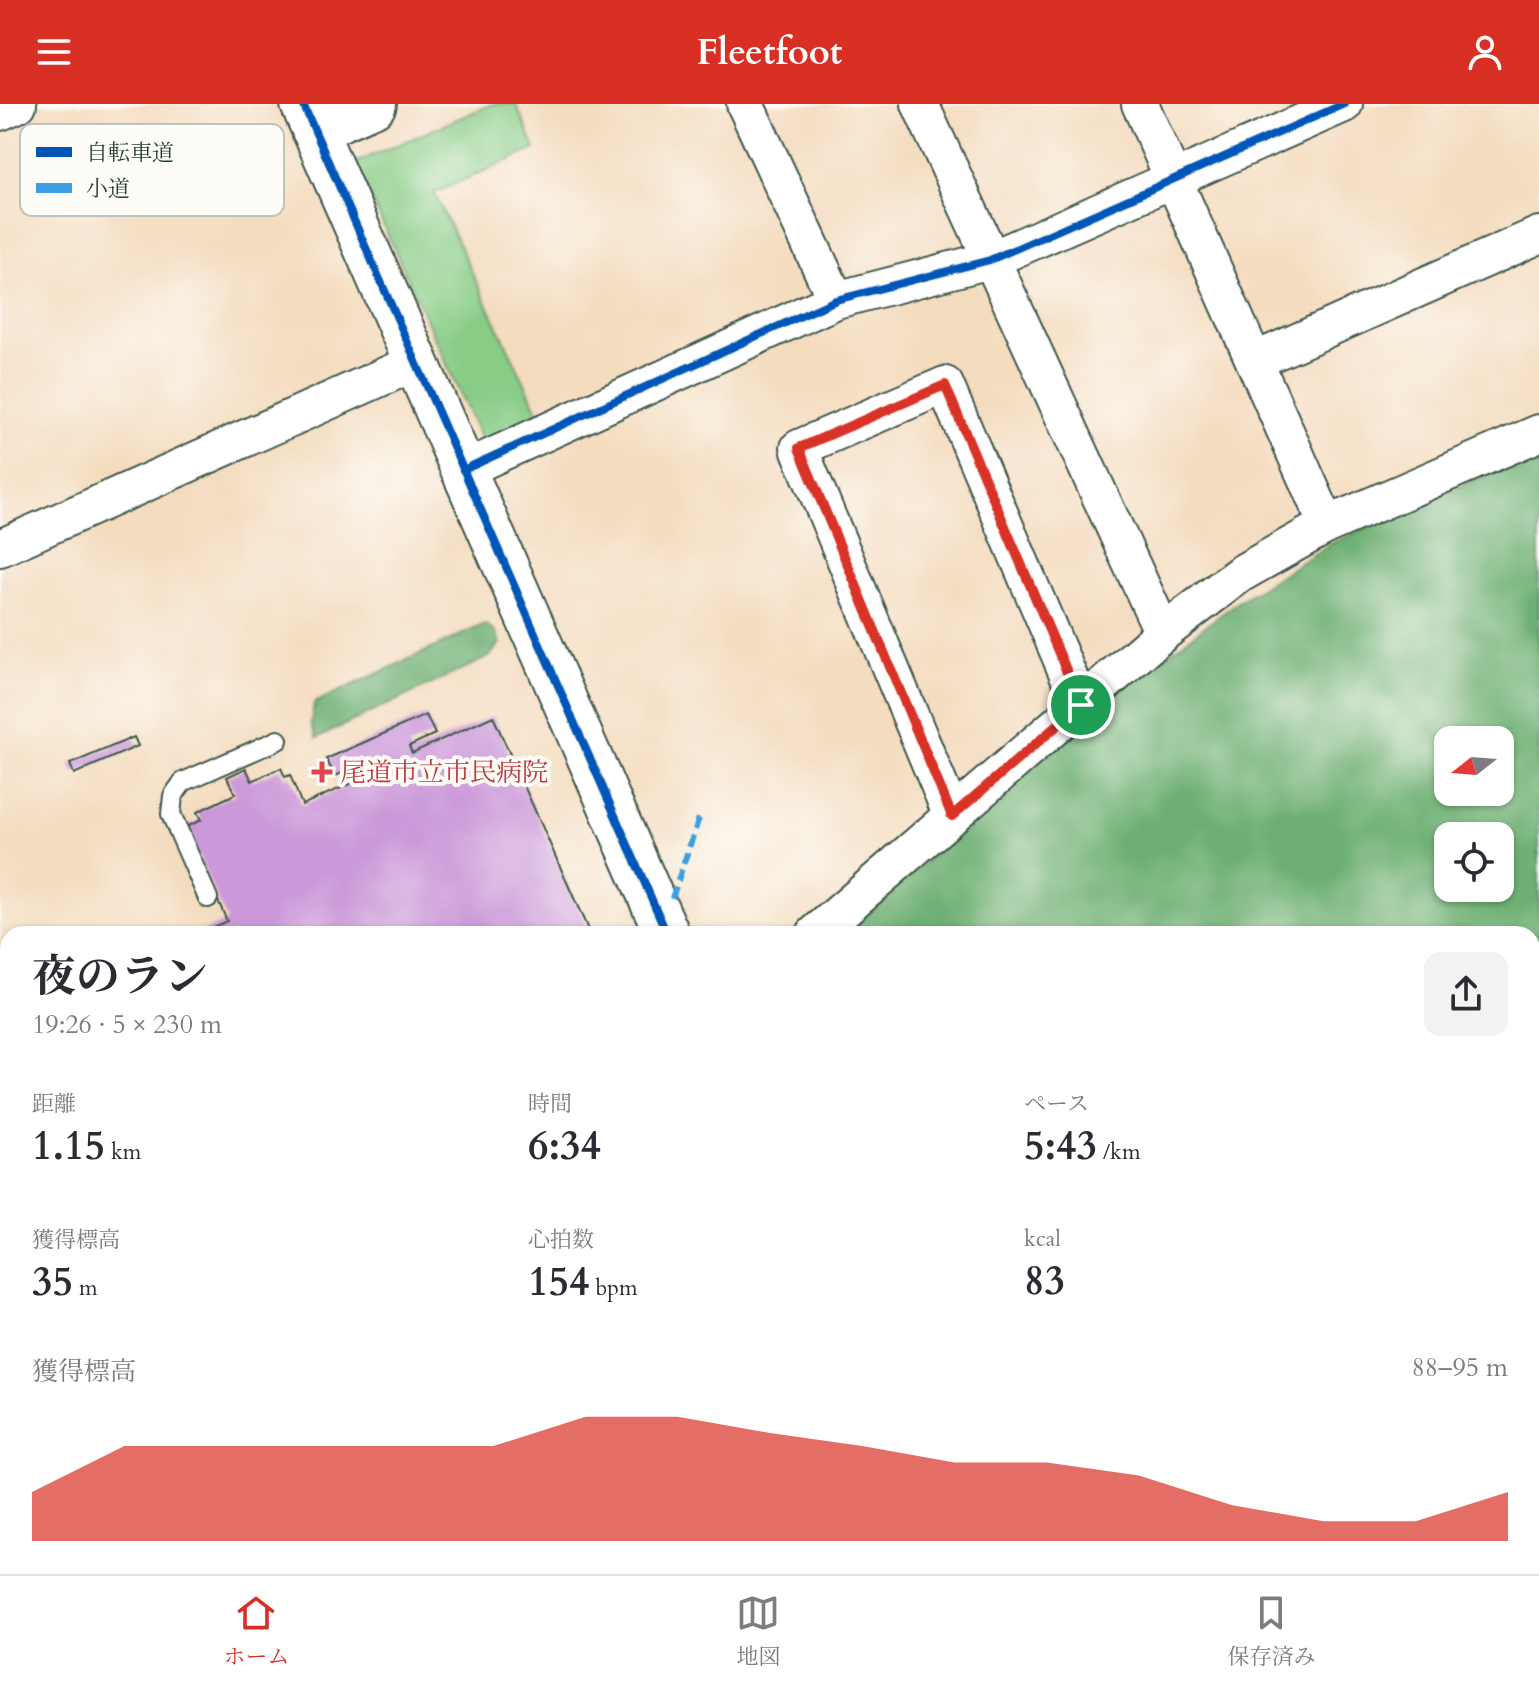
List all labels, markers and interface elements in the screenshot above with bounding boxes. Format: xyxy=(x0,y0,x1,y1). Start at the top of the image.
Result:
text: Fleetfoot xyxy=(696,28,843,77)
icon: menu xyxy=(32,30,76,74)
icon: person xyxy=(1463,30,1507,74)
legend xyxy=(20,124,284,216)
text: 自転車道 xyxy=(86,138,174,168)
text: 小道 xyxy=(86,174,130,204)
pin xyxy=(1047,671,1115,739)
icon: arrive xyxy=(1059,683,1103,727)
north arrow xyxy=(1434,726,1514,806)
map controls xyxy=(1434,726,1514,902)
place label: 尾道市立市民病院 xyxy=(340,755,548,790)
marker: 尾道市立市民病院 xyxy=(311,761,333,783)
button: locate xyxy=(1434,822,1514,902)
text: 夜のラン xyxy=(32,947,208,1007)
button: share xyxy=(1424,952,1508,1036)
text: 19:26 · 5 × 230 m xyxy=(32,1007,222,1042)
text: 距離 xyxy=(32,1089,76,1119)
text: 時間 xyxy=(528,1089,572,1119)
text: ペース xyxy=(1024,1089,1089,1119)
text: 1.15 xyxy=(32,1119,105,1174)
text: 6:34 xyxy=(528,1119,601,1174)
text: 5:43 xyxy=(1024,1119,1097,1174)
text: km xyxy=(105,1137,141,1167)
text: /km xyxy=(1097,1137,1141,1167)
text: kcal xyxy=(1024,1224,1061,1254)
text: 獲得標高 xyxy=(32,1225,120,1255)
text: 心拍数 xyxy=(528,1225,594,1255)
text: 83 xyxy=(1024,1254,1065,1309)
text: 35 xyxy=(32,1255,73,1310)
text: 154 xyxy=(528,1255,589,1310)
text: m xyxy=(73,1273,98,1303)
text: bpm xyxy=(589,1273,638,1303)
text: 88–95 m xyxy=(1411,1350,1508,1385)
text: 獲得標高 xyxy=(32,1354,136,1389)
tab: ホーム xyxy=(223,1591,290,1672)
tab: 地図 xyxy=(736,1591,781,1672)
tab: 保存済み xyxy=(1227,1591,1316,1672)

